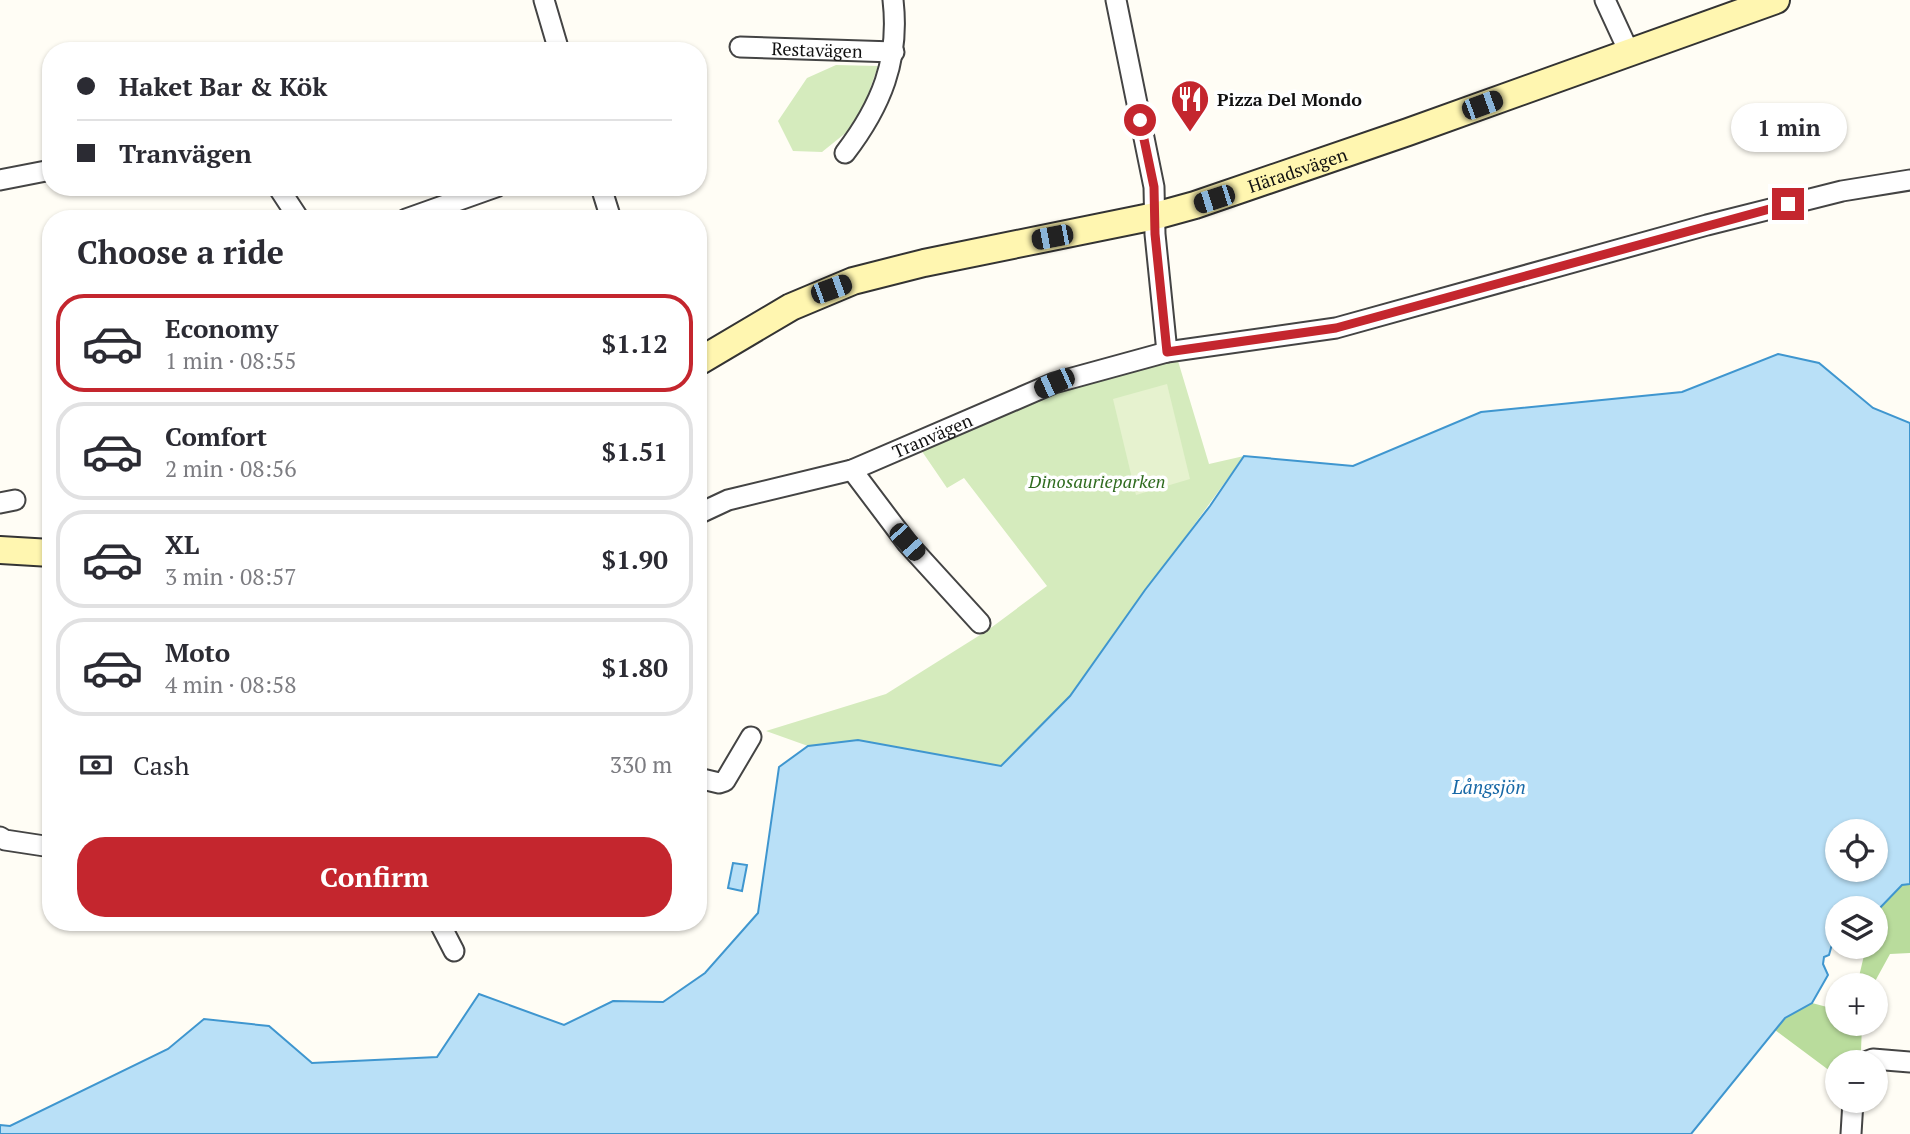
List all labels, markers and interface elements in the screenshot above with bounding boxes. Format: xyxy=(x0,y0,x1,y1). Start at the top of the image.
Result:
street label: Restavägen xyxy=(771,36,863,63)
text: Haket Bar & Kök xyxy=(119,69,327,103)
restaurant icon: Pizza Del Mondo xyxy=(1169,78,1211,133)
place label: Pizza Del Mondo xyxy=(1217,87,1362,111)
car xyxy=(1459,88,1506,122)
callout: 1 min xyxy=(1730,102,1846,152)
route start xyxy=(1124,104,1156,136)
text: 1 min xyxy=(1758,112,1820,143)
text: Tranvägen xyxy=(119,136,252,170)
street label: Häradsvägen xyxy=(1245,142,1351,198)
car xyxy=(1191,183,1238,215)
route end xyxy=(1772,188,1804,220)
car xyxy=(1030,223,1075,251)
text: Choose a ride xyxy=(77,231,284,273)
car xyxy=(808,272,855,306)
text: Economy xyxy=(165,311,278,345)
icon: car xyxy=(81,312,144,375)
text: $1.12 xyxy=(602,326,668,360)
text: 1 min · 08:55 xyxy=(165,345,297,376)
car xyxy=(1031,365,1078,401)
street label: Tranvägen xyxy=(889,408,976,463)
text: Comfort xyxy=(165,419,267,453)
icon: car xyxy=(81,420,144,483)
text: $1.51 xyxy=(602,434,668,468)
text: 2 min · 08:56 xyxy=(165,453,297,484)
park label: Dinosaurieparken xyxy=(1028,469,1166,493)
car xyxy=(886,519,929,565)
text: XL xyxy=(165,527,199,561)
icon: car xyxy=(81,528,144,591)
text: $1.90 xyxy=(602,542,668,576)
text: 3 min · 08:57 xyxy=(165,561,297,592)
text: Moto xyxy=(165,635,230,669)
icon: car xyxy=(81,636,144,699)
text: $1.80 xyxy=(602,650,668,684)
text: 4 min · 08:58 xyxy=(165,669,297,700)
icon: cash xyxy=(77,746,115,784)
text: Cash xyxy=(133,748,189,782)
text: 330 m xyxy=(610,749,672,780)
water label: Långsjön xyxy=(1451,774,1526,799)
map controls xyxy=(1825,819,1888,1113)
button: locate xyxy=(1825,819,1888,882)
button: Confirm xyxy=(77,837,672,917)
button: layers xyxy=(1825,896,1888,959)
button: + xyxy=(1825,973,1888,1036)
button: − xyxy=(1825,1050,1888,1113)

